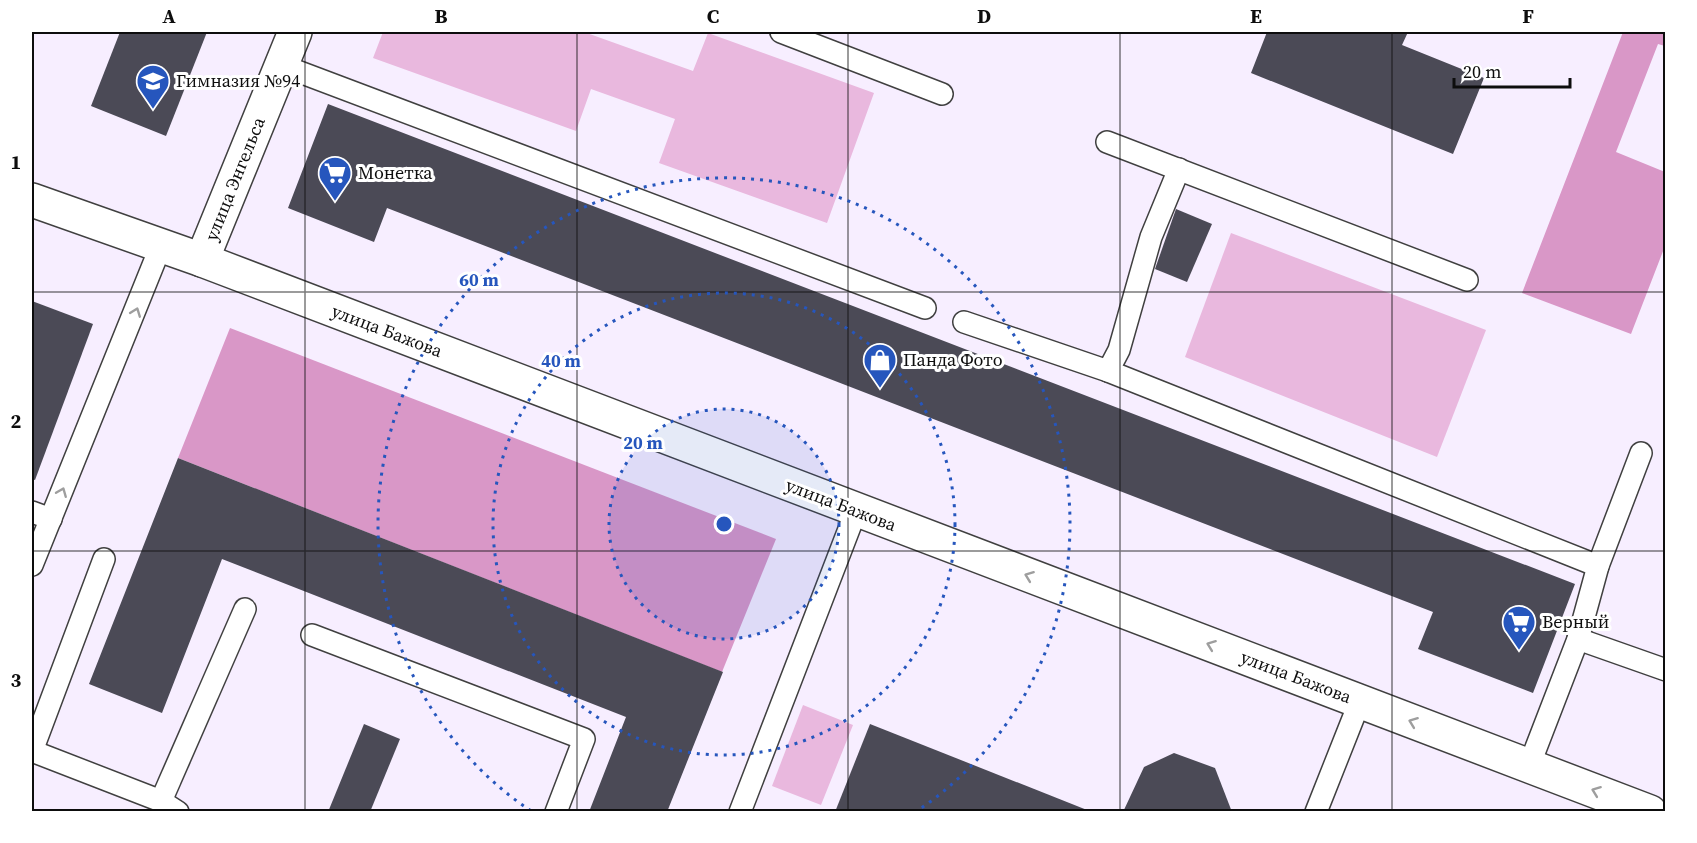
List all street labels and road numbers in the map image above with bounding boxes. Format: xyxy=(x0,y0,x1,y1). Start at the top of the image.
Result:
street label: улица Энгельса xyxy=(198,112,271,244)
street label: улица Бажова xyxy=(328,298,447,363)
street label: улица Бажова xyxy=(782,472,901,537)
street label: улица Бажова xyxy=(1237,644,1356,709)

